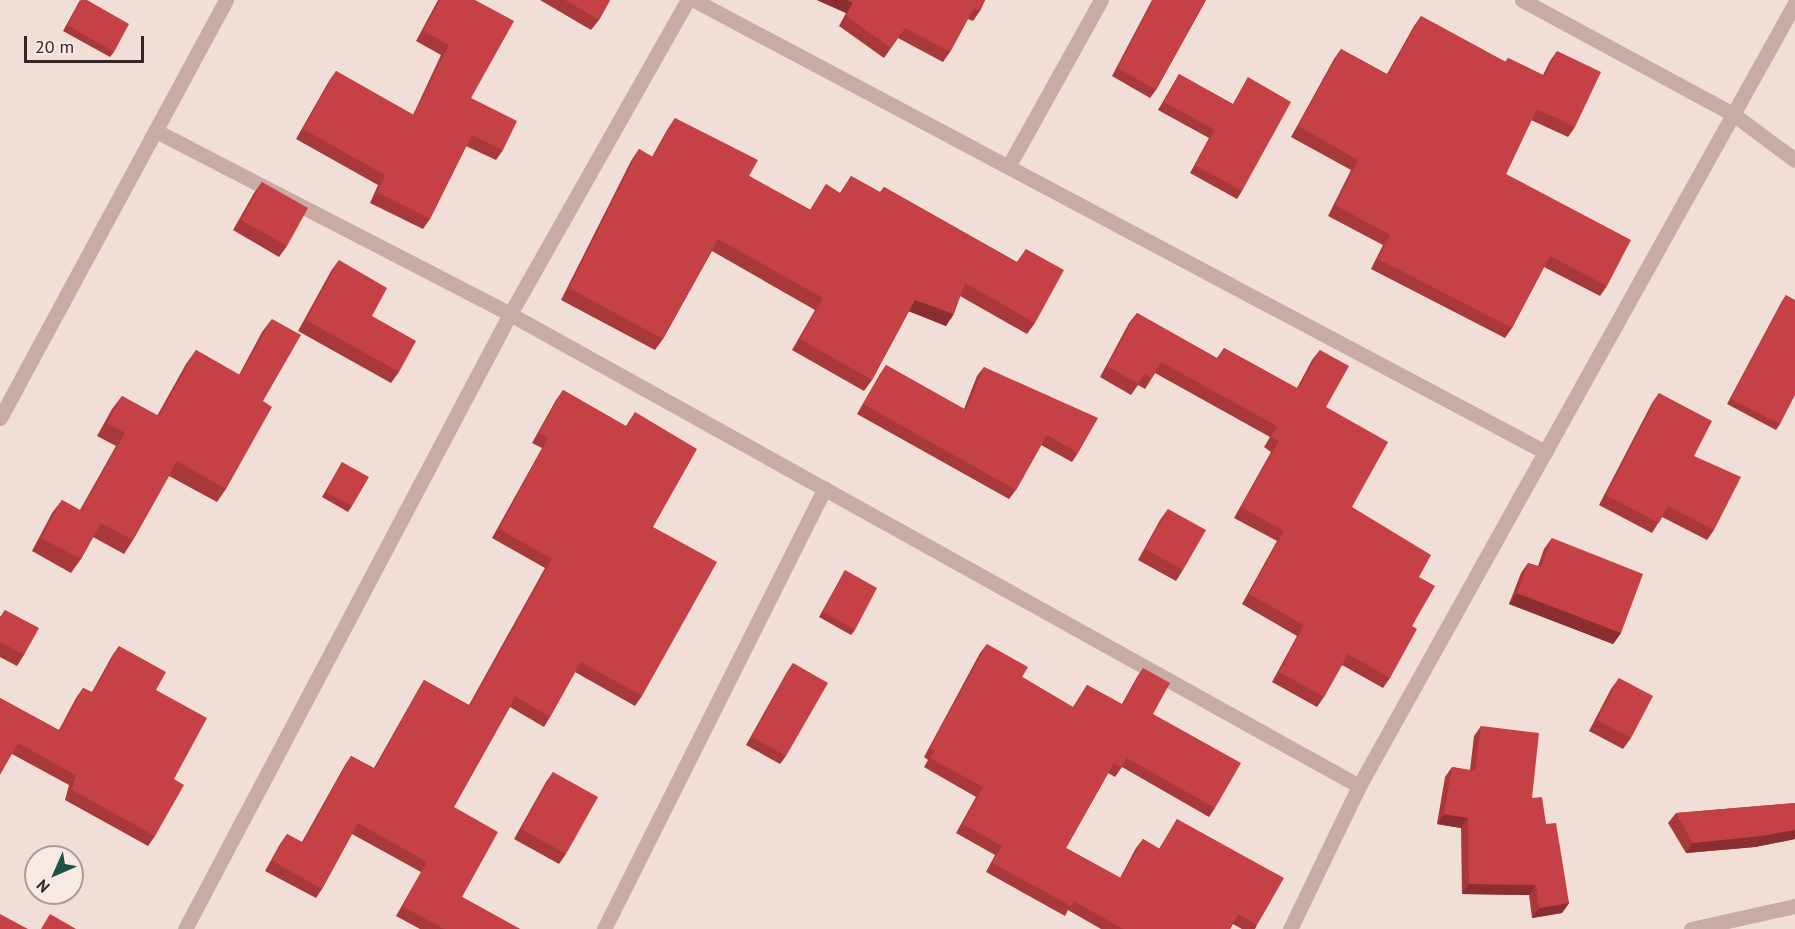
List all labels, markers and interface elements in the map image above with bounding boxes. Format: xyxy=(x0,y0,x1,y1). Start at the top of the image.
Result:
scale bar xyxy=(27,24,147,62)
text: 20 m xyxy=(35,35,74,58)
north arrow xyxy=(24,845,84,905)
text: N xyxy=(32,876,53,897)

